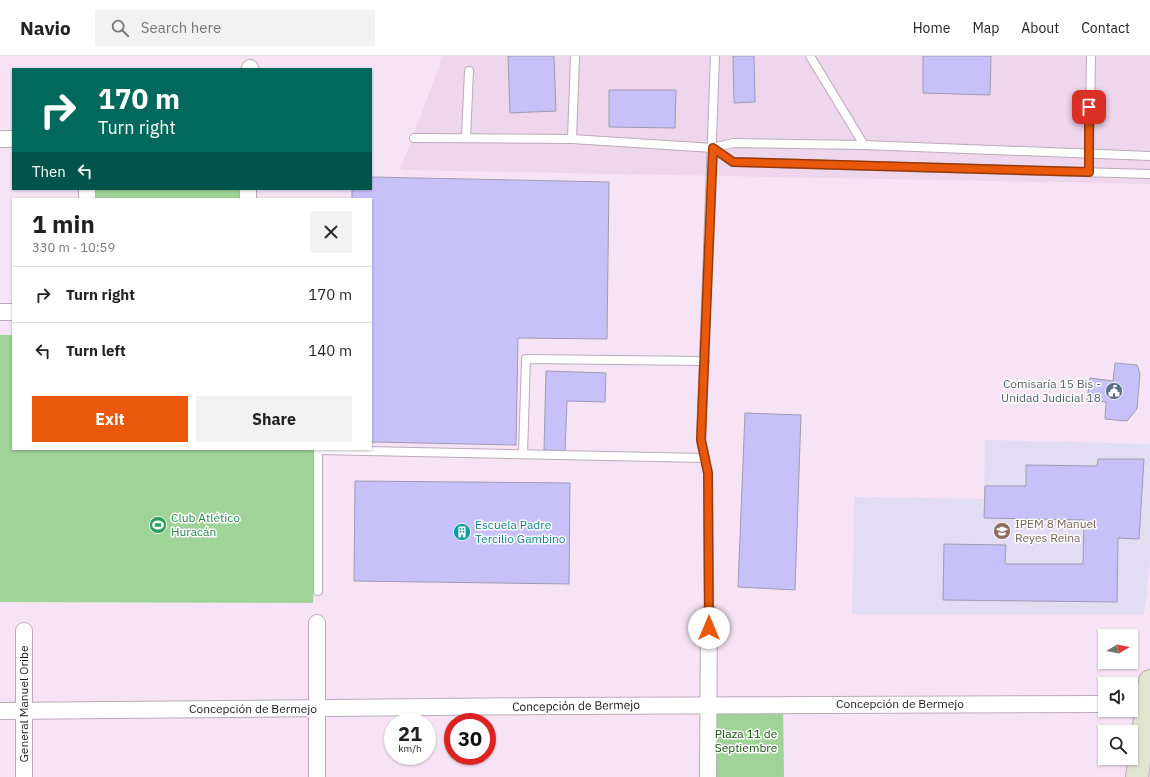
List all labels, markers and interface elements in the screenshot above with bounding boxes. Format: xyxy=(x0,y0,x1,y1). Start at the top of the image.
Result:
search box xyxy=(95,10,375,46)
text: Navio xyxy=(20,16,71,40)
icon: search xyxy=(109,17,131,39)
text: Search here xyxy=(141,18,221,37)
text: Home xyxy=(913,19,950,37)
text: Map xyxy=(972,19,999,37)
text: About xyxy=(1021,19,1059,37)
text: Contact xyxy=(1081,19,1130,37)
text: 170 m xyxy=(98,80,180,117)
icon: right xyxy=(32,84,84,136)
pin xyxy=(1072,90,1106,124)
icon: arrive xyxy=(1078,96,1100,118)
text: Turn right xyxy=(98,116,176,139)
icon: left xyxy=(74,160,96,182)
text: Then xyxy=(32,162,66,181)
text: 1 min xyxy=(32,208,95,240)
button: close xyxy=(310,211,352,253)
text: 330 m · 10:59 xyxy=(32,239,115,256)
icon: right xyxy=(32,284,54,306)
text: Turn right xyxy=(66,285,135,304)
text: 170 m xyxy=(308,285,352,304)
icon: left xyxy=(32,340,54,362)
text: Turn left xyxy=(66,341,126,360)
text: 140 m xyxy=(308,341,352,360)
place label: Comisaría 15 Bis - Unidad Judicial 18 xyxy=(1001,376,1101,405)
public building icon: Comisaría 15 Bis - Unidad Judicial 18 xyxy=(1104,381,1124,401)
button: Exit xyxy=(32,396,188,442)
button: Share xyxy=(196,396,352,442)
place label: Club Atlético Huracán xyxy=(171,510,240,539)
sports icon: Club Atlético Huracán xyxy=(148,515,168,535)
place label: IPEM 8 Manuel Reyes Reina xyxy=(1015,516,1096,545)
place label: Escuela Padre Tercilio Gambino xyxy=(475,517,566,546)
school or university icon: IPEM 8 Manuel Reyes Reina xyxy=(992,521,1012,541)
building icon: Escuela Padre Tercilio Gambino xyxy=(452,522,472,542)
position arrow xyxy=(688,607,730,649)
north arrow xyxy=(1098,629,1138,669)
map controls xyxy=(1098,629,1138,765)
street label: General Manuel Oribe xyxy=(16,645,31,763)
button: sound xyxy=(1098,677,1138,717)
street label: Concepción de Bermejo xyxy=(836,696,964,711)
street label: Concepción de Bermejo xyxy=(512,697,640,714)
street label: Concepción de Bermejo xyxy=(189,701,317,716)
speed limit sign: 30 xyxy=(444,713,496,765)
text: 21 xyxy=(398,720,422,747)
button: search xyxy=(1098,725,1138,765)
park label: Plaza 11 de Septiembre xyxy=(715,726,778,755)
text: km/h xyxy=(398,742,422,755)

